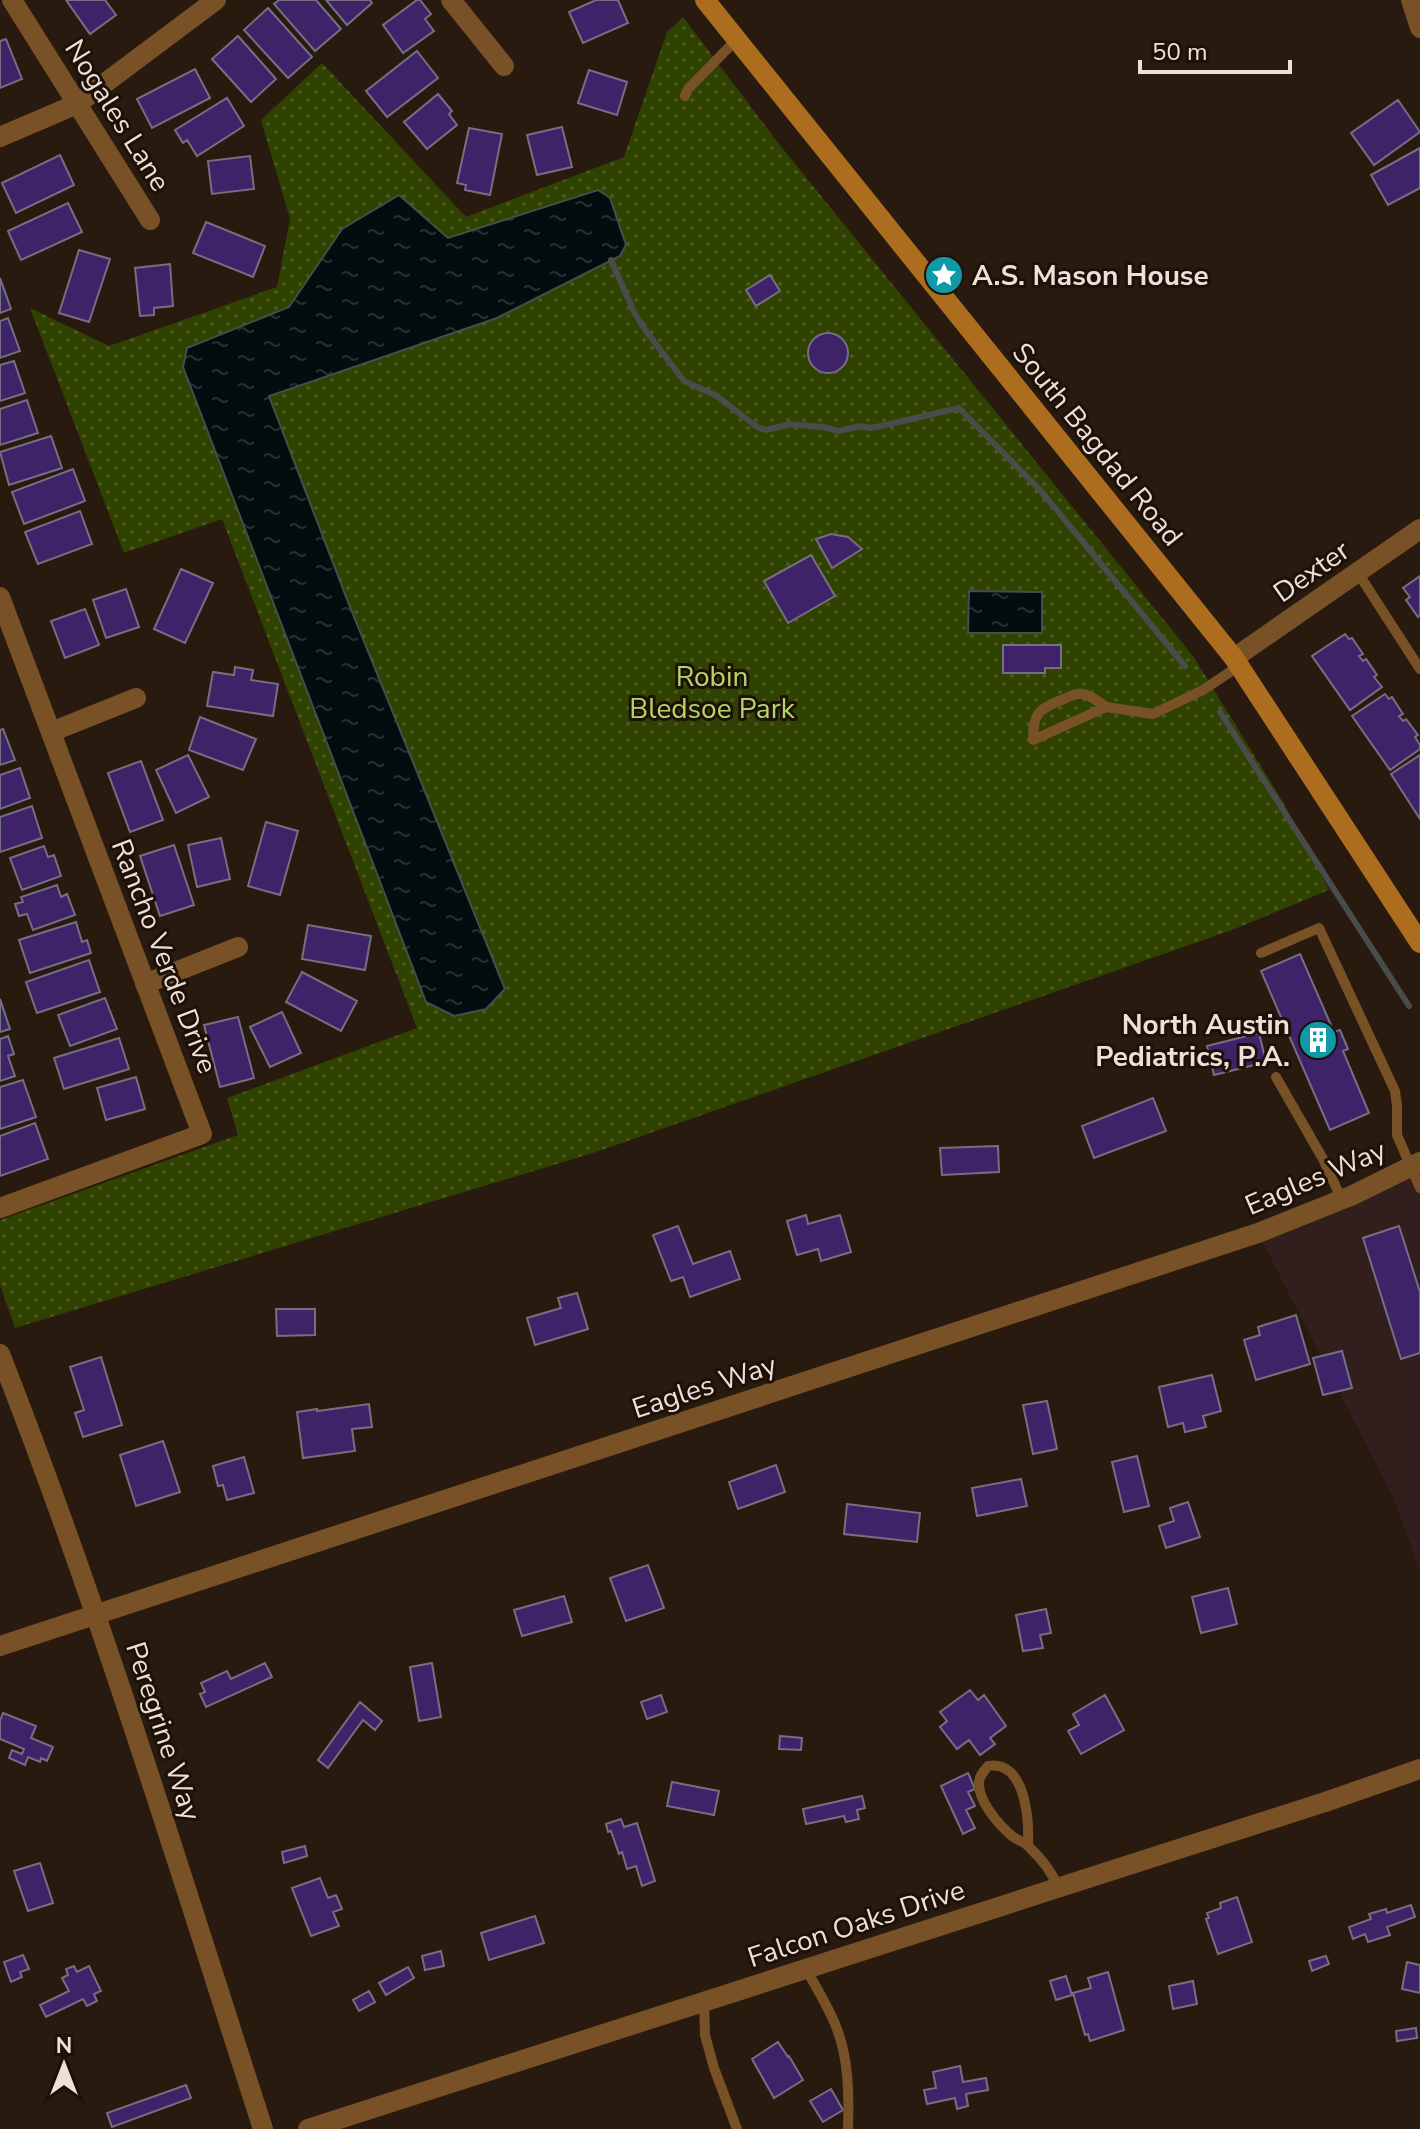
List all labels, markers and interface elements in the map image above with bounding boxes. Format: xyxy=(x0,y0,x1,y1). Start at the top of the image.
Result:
scale bar xyxy=(1140,24,1290,74)
street label: Nogales Lane xyxy=(55,32,179,199)
text: 50 m xyxy=(1152,36,1208,68)
place icon: A.S. Mason House xyxy=(923,254,965,296)
place label: A.S. Mason House xyxy=(972,257,1209,295)
street label: South Bagdad Road xyxy=(1003,335,1191,554)
street label: Dexter xyxy=(1266,532,1357,612)
park label: Robin Bledsoe Park xyxy=(629,658,796,728)
street label: Rancho Verde Drive xyxy=(102,834,226,1079)
place label: North Austin Pediatrics, P.A. xyxy=(1095,1006,1290,1076)
building icon: North Austin Pediatrics, P.A. xyxy=(1297,1019,1339,1061)
street label: Eagles Way xyxy=(1239,1131,1392,1225)
street label: Eagles Way xyxy=(627,1346,782,1428)
street label: Peregrine Way xyxy=(116,1637,210,1826)
street label: Falcon Oaks Drive xyxy=(743,1871,970,1977)
north arrow xyxy=(24,2025,104,2105)
text: N xyxy=(56,2031,72,2061)

